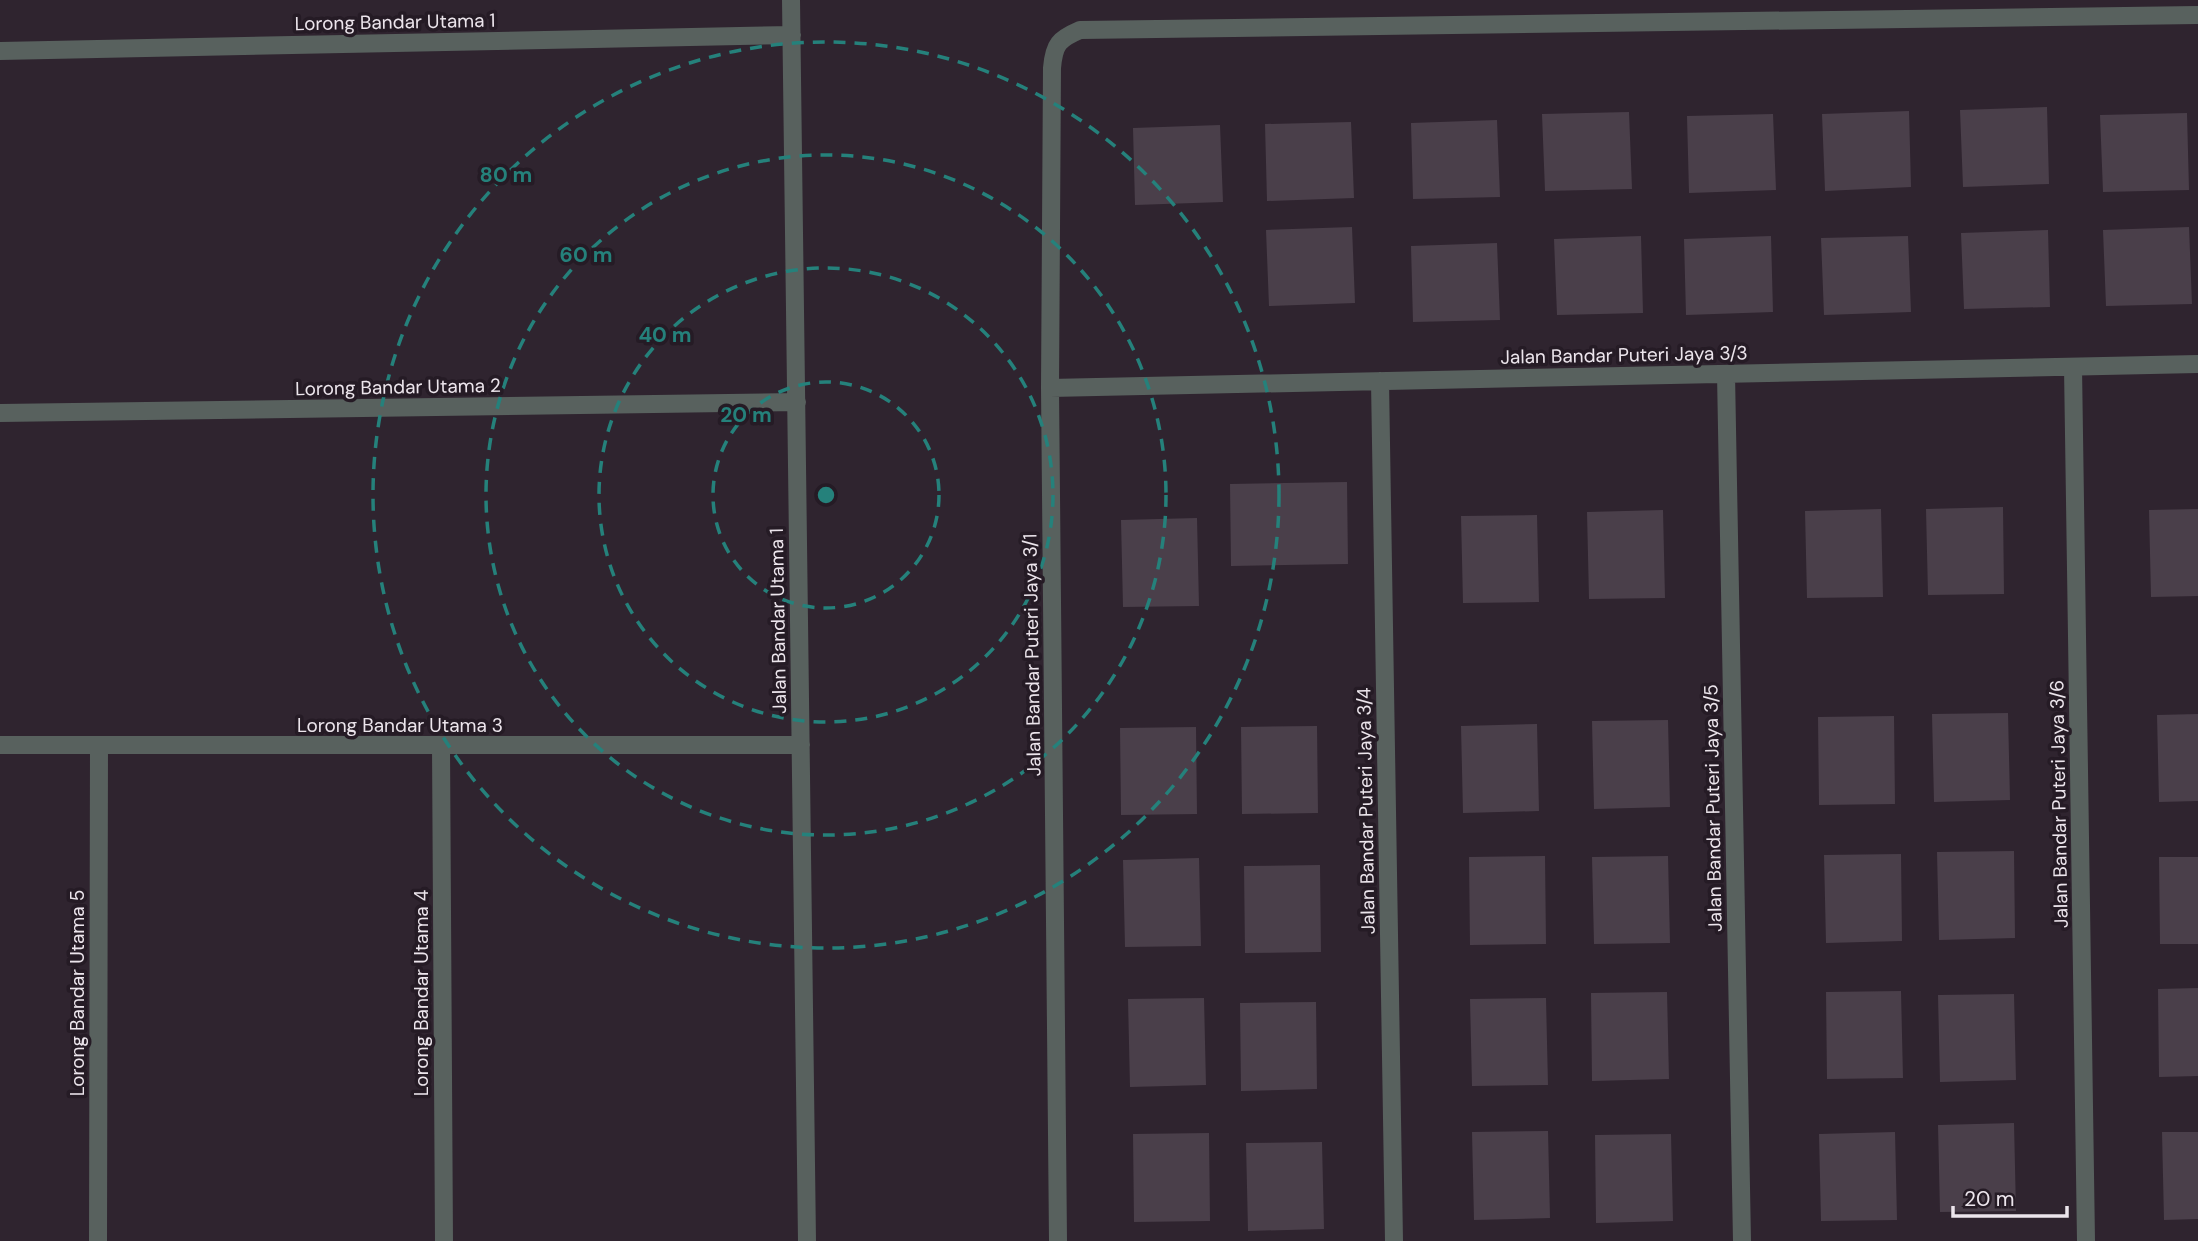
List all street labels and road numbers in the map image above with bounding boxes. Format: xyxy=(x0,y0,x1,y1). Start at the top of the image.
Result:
street label: Lorong Bandar Utama 1 xyxy=(294,8,496,36)
street label: Jalan Bandar Puteri Jaya 3/3 xyxy=(1500,340,1748,370)
street label: Lorong Bandar Utama 2 xyxy=(295,373,501,401)
street label: Jalan Bandar Utama 1 xyxy=(764,528,792,714)
street label: Jalan Bandar Puteri Jaya 3/1 xyxy=(1017,534,1047,776)
street label: Jalan Bandar Puteri Jaya 3/6 xyxy=(2044,680,2074,928)
street label: Jalan Bandar Puteri Jaya 3/5 xyxy=(1698,684,1728,932)
street label: Jalan Bandar Puteri Jaya 3/4 xyxy=(1351,687,1381,935)
street label: Lorong Bandar Utama 3 xyxy=(297,713,503,738)
street label: Lorong Bandar Utama 5 xyxy=(65,890,90,1096)
street label: Lorong Bandar Utama 4 xyxy=(409,890,434,1096)

